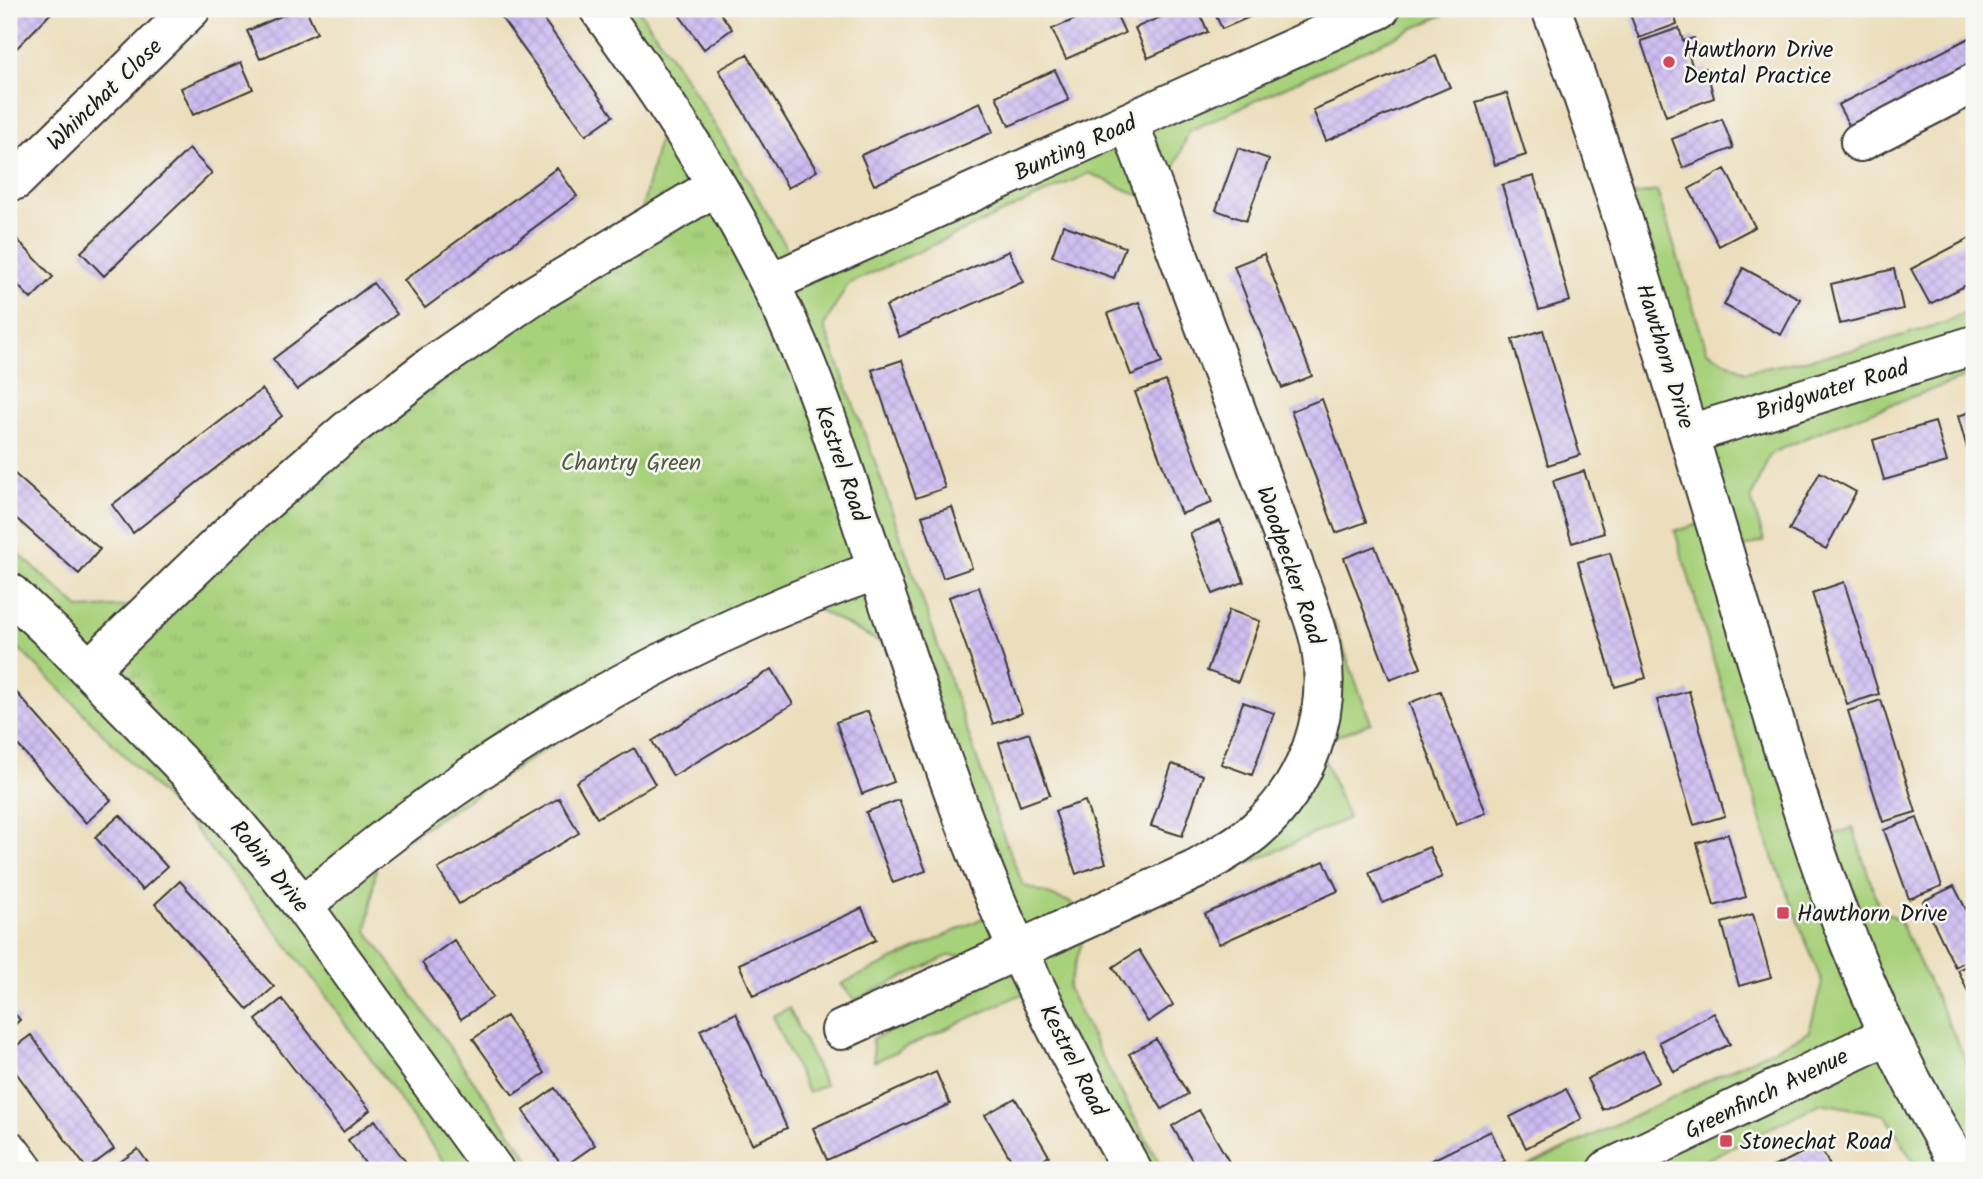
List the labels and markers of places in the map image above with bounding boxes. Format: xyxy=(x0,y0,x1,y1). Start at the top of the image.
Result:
place label: Hawthorn Drive Dental Practice xyxy=(1683,33,1833,95)
marker: Hawthorn Drive Dental Practice xyxy=(1661,54,1677,70)
place label: Hawthorn Drive xyxy=(1797,897,1947,933)
marker: Hawthorn Drive xyxy=(1775,905,1791,921)
place label: Stonechat Road xyxy=(1740,1125,1892,1161)
marker: Stonechat Road xyxy=(1718,1133,1734,1149)

